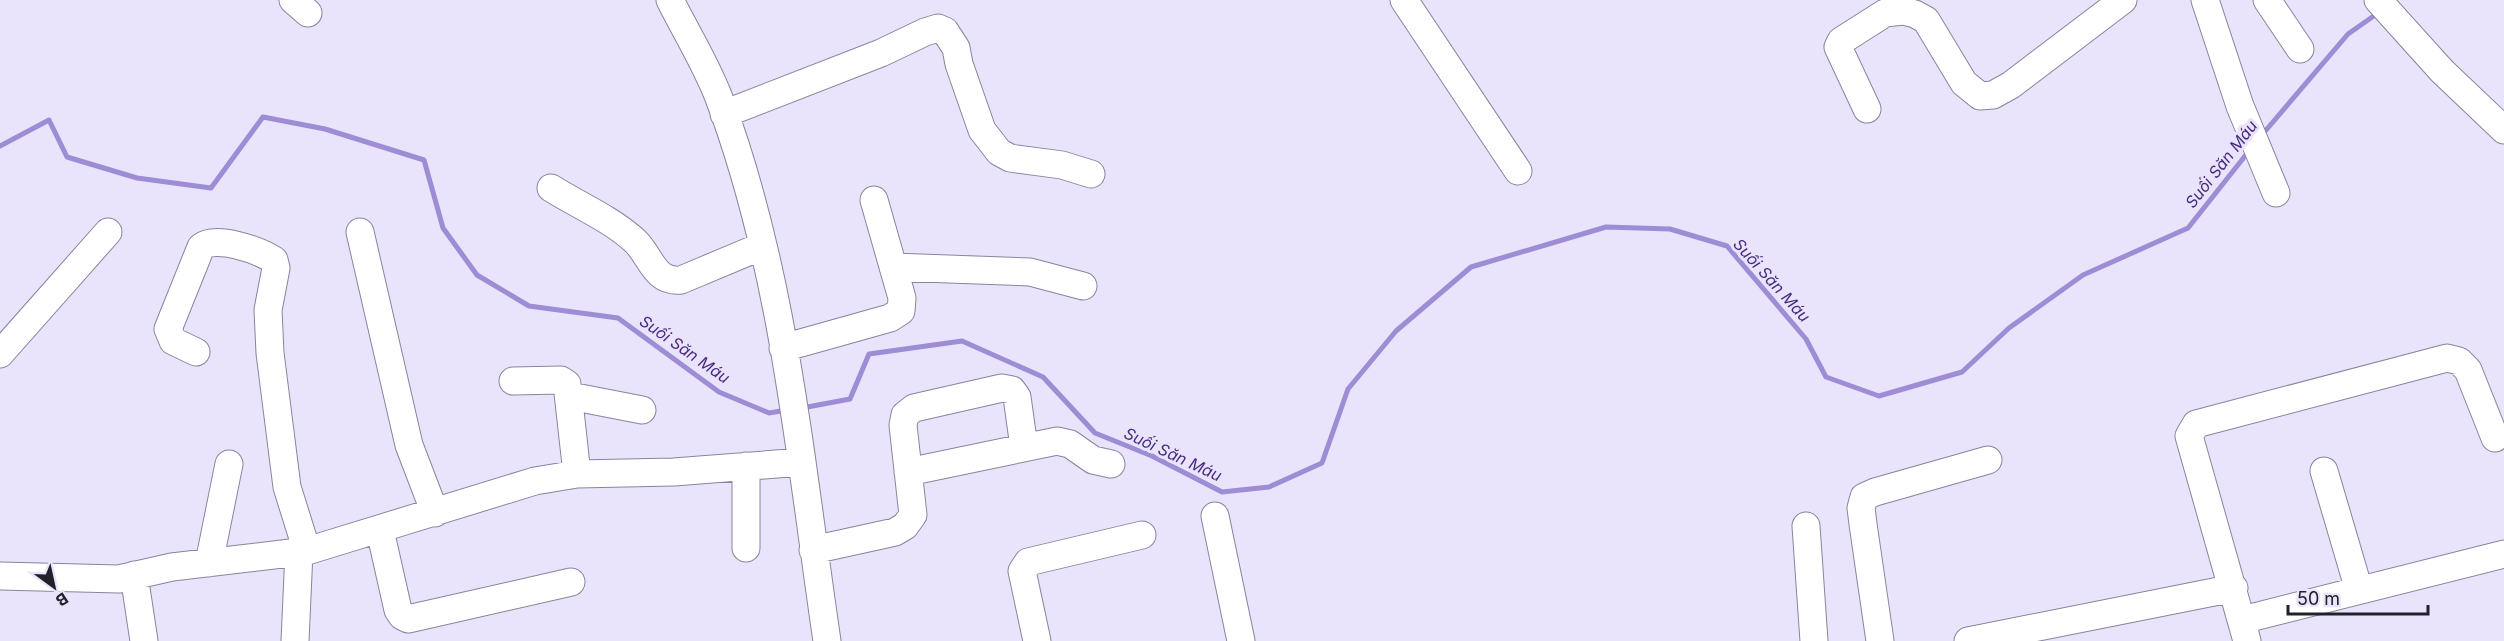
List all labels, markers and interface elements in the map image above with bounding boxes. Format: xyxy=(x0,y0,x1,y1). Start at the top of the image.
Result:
water label: Suối Săn Máu xyxy=(2181,116,2261,212)
water label: Suối Săn Máu xyxy=(1729,234,1815,326)
water label: Suối Săn Máu xyxy=(636,311,734,387)
water label: Suối Săn Máu xyxy=(1121,423,1225,485)
north arrow xyxy=(24,557,84,617)
scale bar xyxy=(2288,578,2428,616)
text: B xyxy=(52,588,72,611)
text: 50 m xyxy=(2297,588,2340,609)

